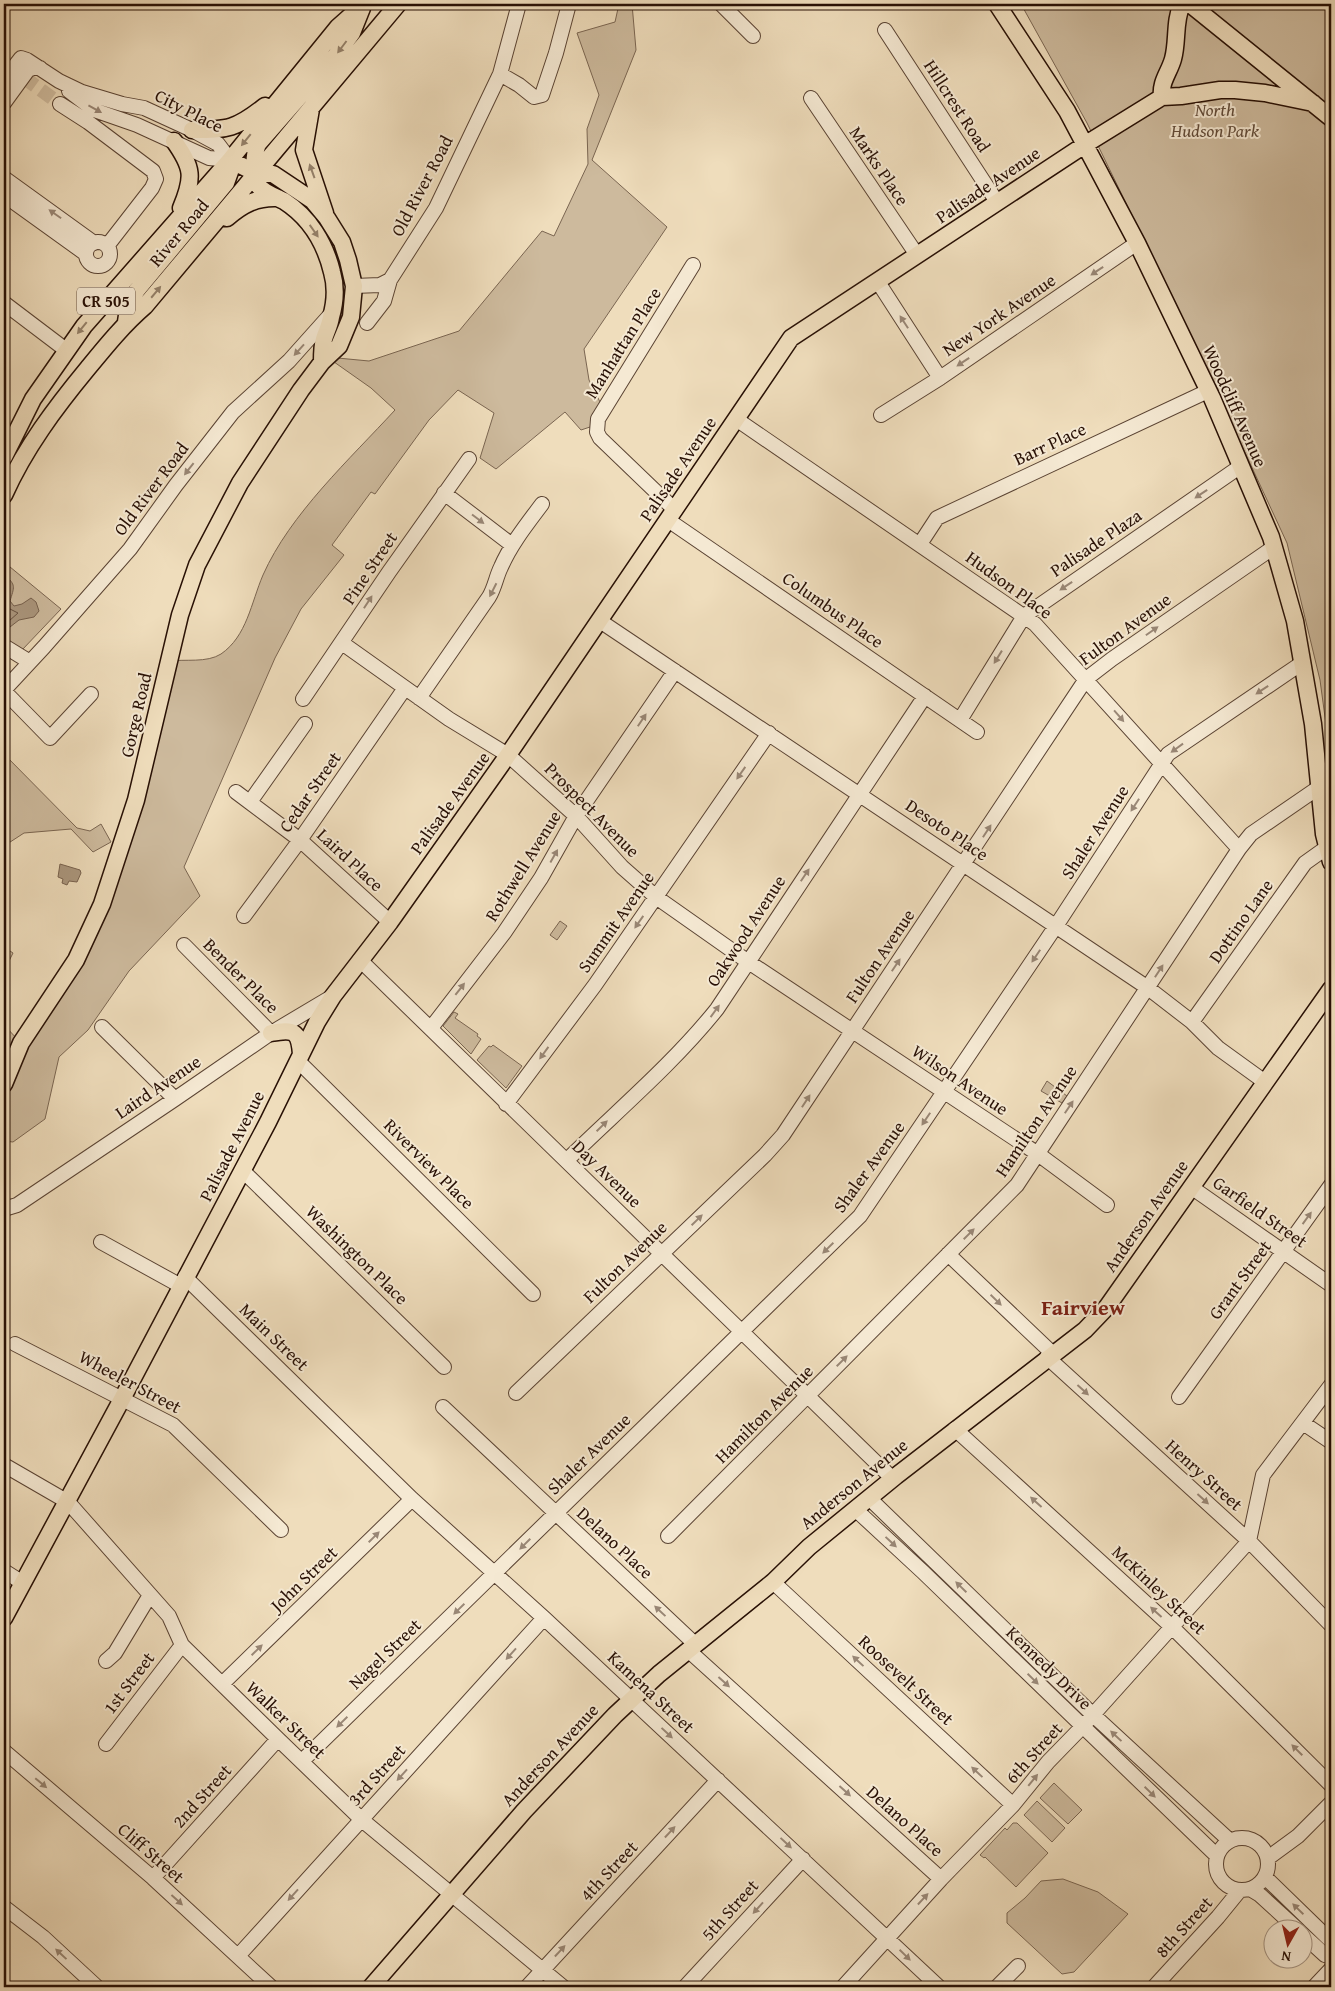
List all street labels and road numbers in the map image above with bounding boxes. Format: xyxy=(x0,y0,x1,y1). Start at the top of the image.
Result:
street label: Hillcrest Road xyxy=(917,54,998,158)
street label: City Place xyxy=(150,82,228,139)
street label: Marks Place xyxy=(843,121,916,211)
street label: Old River Road xyxy=(384,130,460,241)
street label: Palisade Avenue xyxy=(930,139,1046,230)
street label: River Road xyxy=(142,193,215,273)
street label: New York Avenue xyxy=(937,267,1061,363)
street label: Manhattan Place xyxy=(577,282,668,404)
road number: CR 505 xyxy=(77,288,135,314)
street label: Woodcliff Avenue xyxy=(1196,340,1274,471)
street label: Palisade Avenue xyxy=(632,411,723,527)
street label: Barr Place xyxy=(1009,415,1090,472)
street label: Old River Road xyxy=(106,436,195,541)
street label: Palisade Plaza xyxy=(1044,502,1147,583)
street label: Pine Street xyxy=(335,525,404,610)
street label: Hudson Place xyxy=(960,544,1058,625)
street label: Columbus Place xyxy=(777,565,889,655)
street label: Fulton Avenue xyxy=(1073,586,1177,671)
street label: Gorge Road xyxy=(113,669,158,760)
street label: Cedar Street xyxy=(272,745,348,838)
street label: Palisade Avenue xyxy=(403,746,496,860)
street label: Prospect Avenue xyxy=(539,756,646,863)
street label: Shaler Avenue xyxy=(1054,779,1135,884)
street label: Desoto Place xyxy=(900,792,994,867)
street label: Rothwell Avenue xyxy=(478,805,567,926)
street label: Laird Place xyxy=(311,822,390,898)
street label: Summit Avenue xyxy=(571,865,661,978)
street label: Oakwood Avenue xyxy=(699,870,792,992)
street label: Dottino Lane xyxy=(1202,873,1279,968)
street label: Fulton Avenue xyxy=(838,903,921,1008)
street label: Bender Place xyxy=(197,932,285,1020)
street label: Wilson Avenue xyxy=(907,1037,1014,1122)
street label: Laird Avenue xyxy=(109,1048,206,1125)
street label: Hamilton Avenue xyxy=(988,1059,1083,1182)
street label: Palisade Avenue xyxy=(192,1086,271,1206)
street label: Riverview Place xyxy=(378,1112,481,1215)
street label: Shaler Avenue xyxy=(826,1115,911,1218)
street label: Day Avenue xyxy=(566,1133,648,1214)
street label: Anderson Avenue xyxy=(1097,1154,1195,1278)
street label: Garfield Street xyxy=(1208,1169,1314,1255)
street label: Washington Place xyxy=(300,1198,415,1311)
street label: Fulton Avenue xyxy=(576,1214,673,1309)
street label: Grant Street xyxy=(1202,1234,1278,1325)
street label: Main Street xyxy=(233,1296,316,1377)
street label: Wheeler Street xyxy=(74,1343,187,1420)
street label: Hamilton Avenue xyxy=(708,1358,819,1469)
street label: Shaler Avenue xyxy=(541,1407,637,1501)
street label: Anderson Avenue xyxy=(794,1432,914,1536)
street label: Henry Street xyxy=(1159,1432,1250,1517)
street label: Delano Place xyxy=(571,1500,660,1585)
street label: John Street xyxy=(262,1539,344,1619)
street label: McKinley Street xyxy=(1106,1539,1213,1641)
street label: Nagel Street xyxy=(342,1611,428,1695)
street label: Kennedy Drive xyxy=(1000,1619,1099,1716)
street label: Roosevelt Street xyxy=(852,1628,961,1732)
street label: Kamena Street xyxy=(602,1644,701,1740)
street label: 1st Street xyxy=(96,1645,161,1719)
street label: Walker Street xyxy=(240,1674,333,1765)
street label: Anderson Avenue xyxy=(495,1697,605,1812)
street label: 6th Street xyxy=(999,1715,1069,1789)
street label: 3rd Street xyxy=(341,1737,412,1812)
street label: 2nd Street xyxy=(166,1757,238,1834)
street label: Delano Place xyxy=(861,1779,950,1863)
street label: Cliff Street xyxy=(112,1816,191,1890)
street label: 4th Street xyxy=(573,1834,644,1907)
street label: 5th Street xyxy=(695,1872,765,1946)
street label: 8th Street xyxy=(1149,1889,1219,1963)

